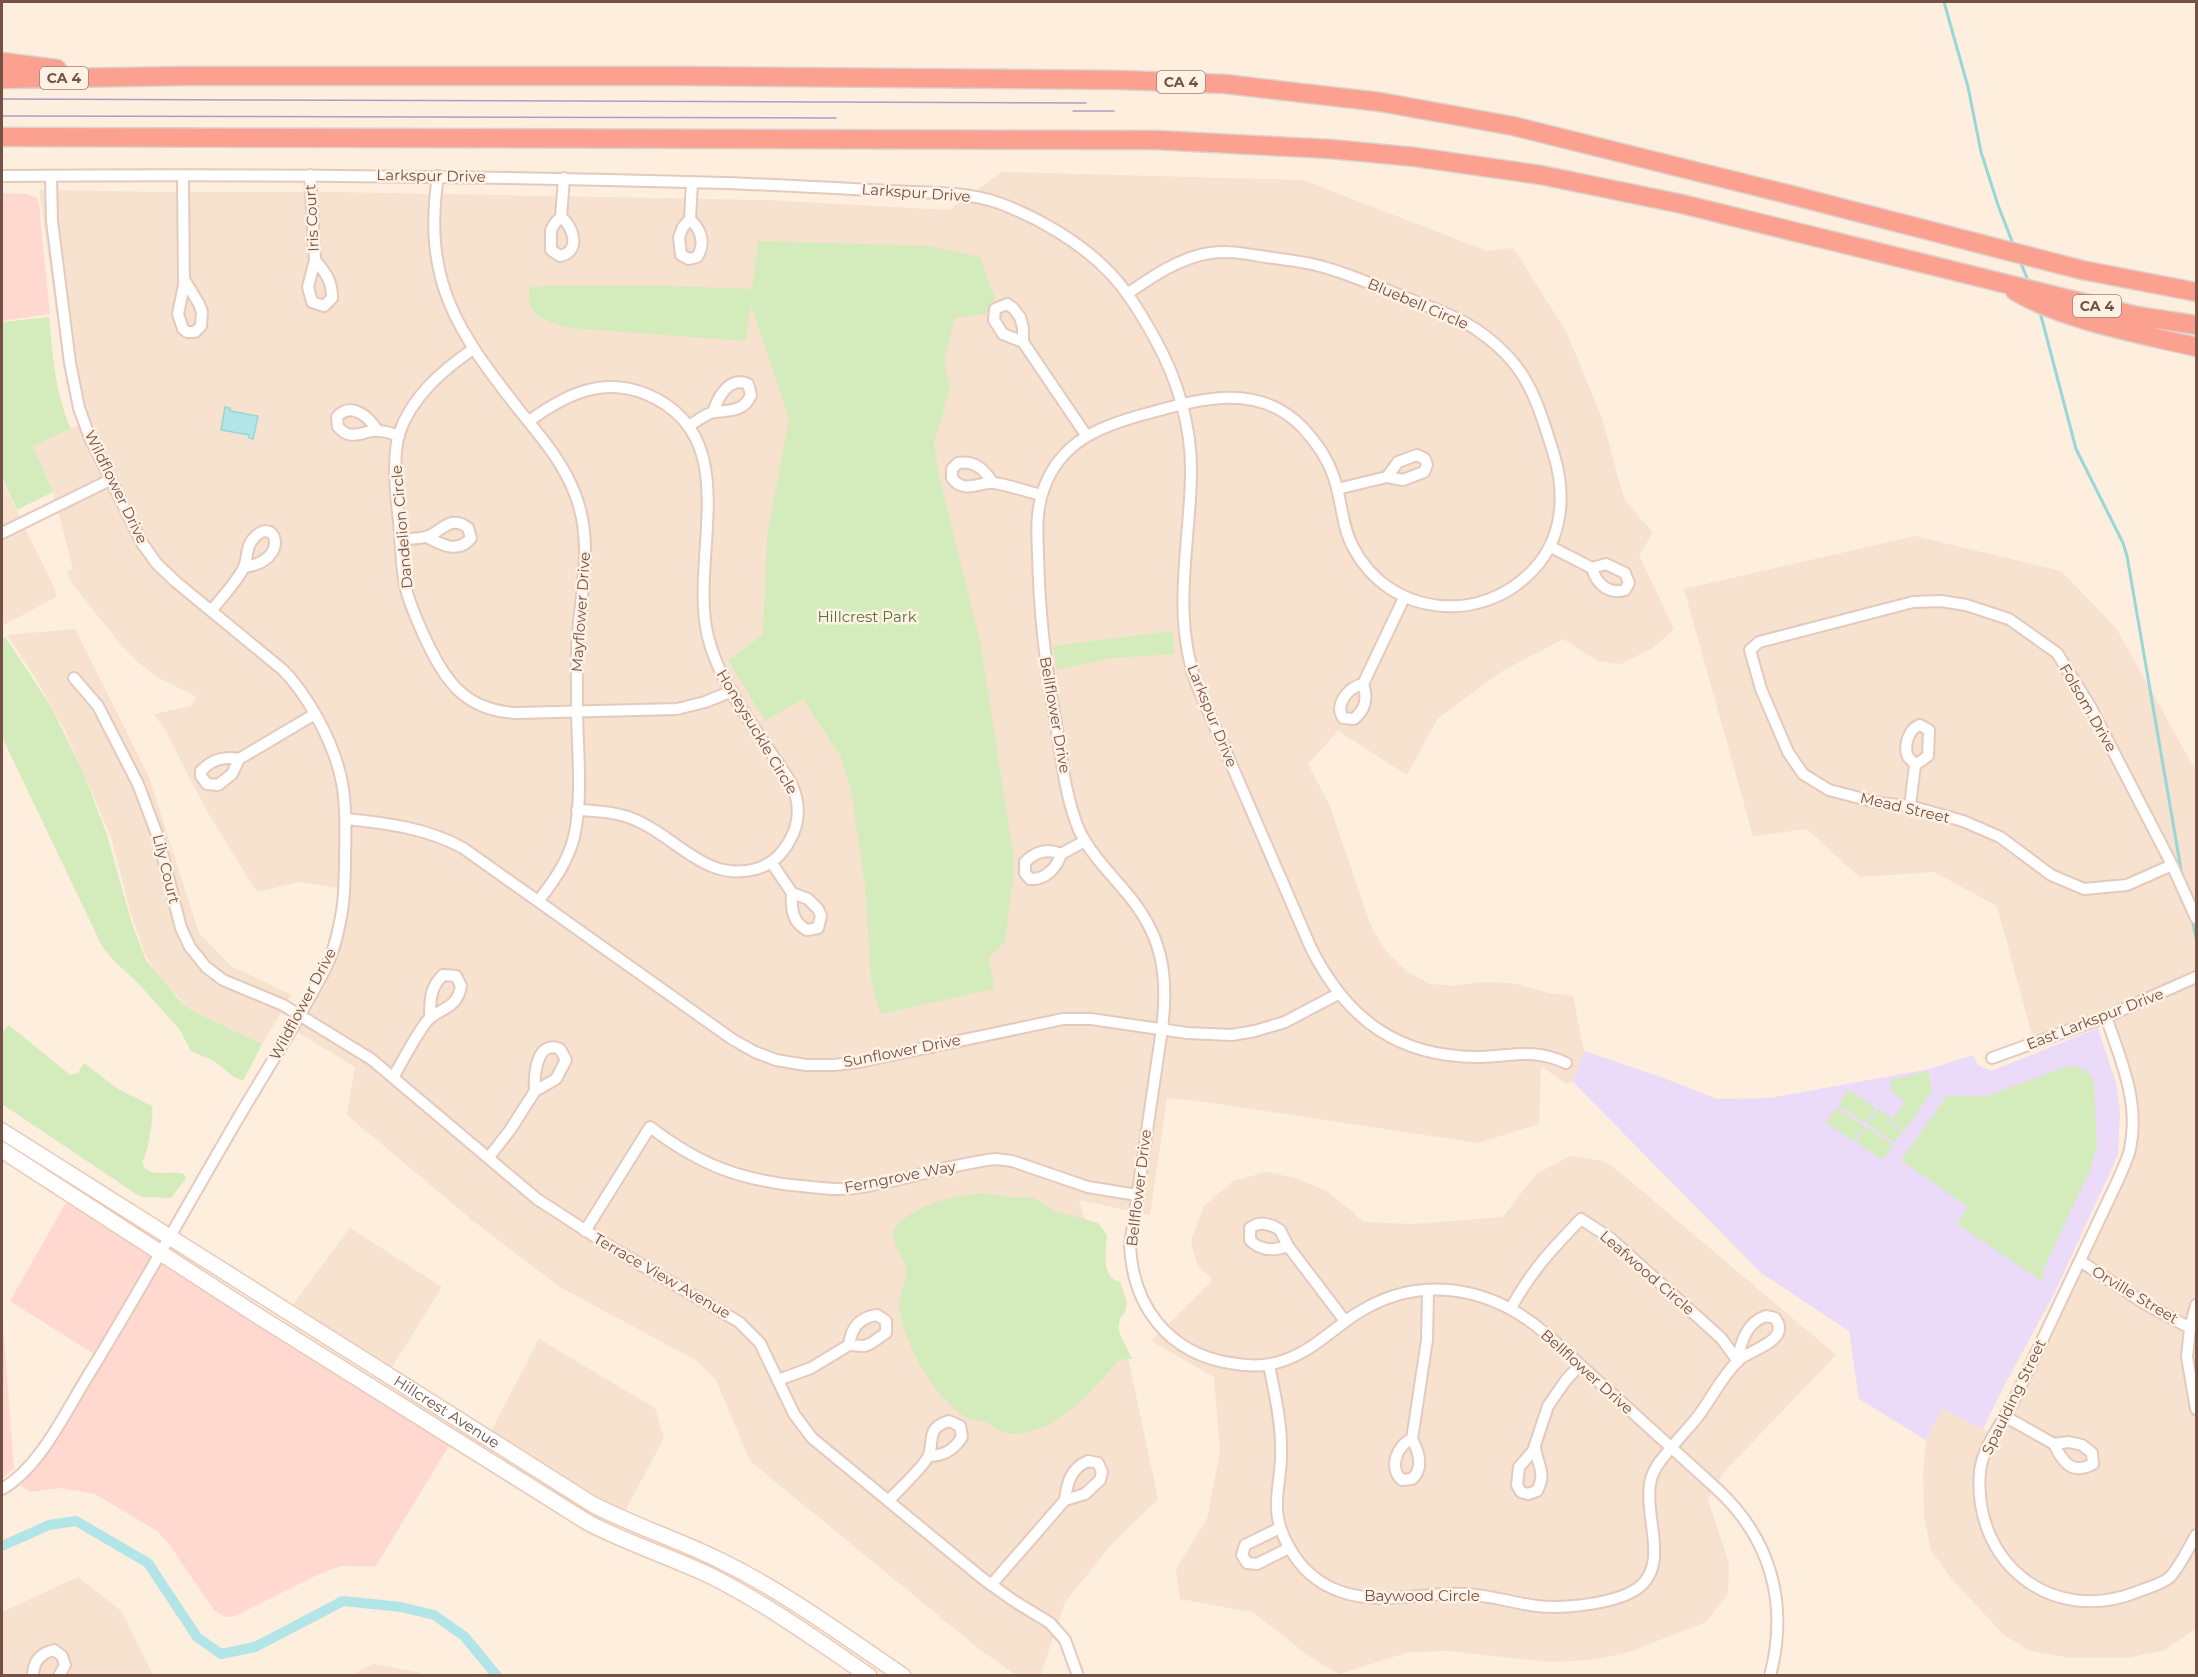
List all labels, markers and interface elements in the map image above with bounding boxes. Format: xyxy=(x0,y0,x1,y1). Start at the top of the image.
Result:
road number: CA 4 xyxy=(40,67,88,89)
road number: CA 4 xyxy=(1157,71,1205,93)
street label: Larkspur Drive xyxy=(376,165,486,186)
street label: Larkspur Drive xyxy=(861,179,971,206)
street label: Iris Court xyxy=(300,184,323,252)
street label: Bluebell Circle xyxy=(1365,274,1471,333)
road number: CA 4 xyxy=(2073,295,2121,317)
street label: Wildflower Drive xyxy=(81,427,152,547)
street label: Dandelion Circle xyxy=(387,464,416,590)
street label: Mayflower Drive xyxy=(567,551,594,673)
park label: Hillcrest Park xyxy=(817,607,917,626)
street label: Bellflower Drive xyxy=(1036,655,1075,775)
street label: Folsom Drive xyxy=(2056,660,2121,755)
street label: Larkspur Drive xyxy=(1183,662,1242,770)
street label: Honeysuckle Circle xyxy=(713,666,802,798)
street label: Mead Street xyxy=(1858,788,1952,827)
street label: Lily Court xyxy=(149,832,184,906)
street label: Wildflower Drive xyxy=(265,945,340,1063)
street label: East Larkspur Drive xyxy=(2024,984,2166,1053)
street label: Sunflower Drive xyxy=(842,1030,962,1071)
street label: Bellflower Drive xyxy=(1122,1128,1155,1248)
street label: Ferngrove Way xyxy=(843,1156,958,1197)
street label: Leafwood Circle xyxy=(1596,1226,1699,1319)
street label: Terrace View Avenue xyxy=(590,1229,734,1323)
street label: Orville Street xyxy=(2089,1261,2182,1328)
street label: Bellflower Drive xyxy=(1537,1325,1637,1418)
street label: Spaulding Street xyxy=(1977,1336,2050,1458)
street label: Hillcrest Avenue xyxy=(390,1371,503,1452)
street label: Baywood Circle xyxy=(1364,1586,1480,1605)

